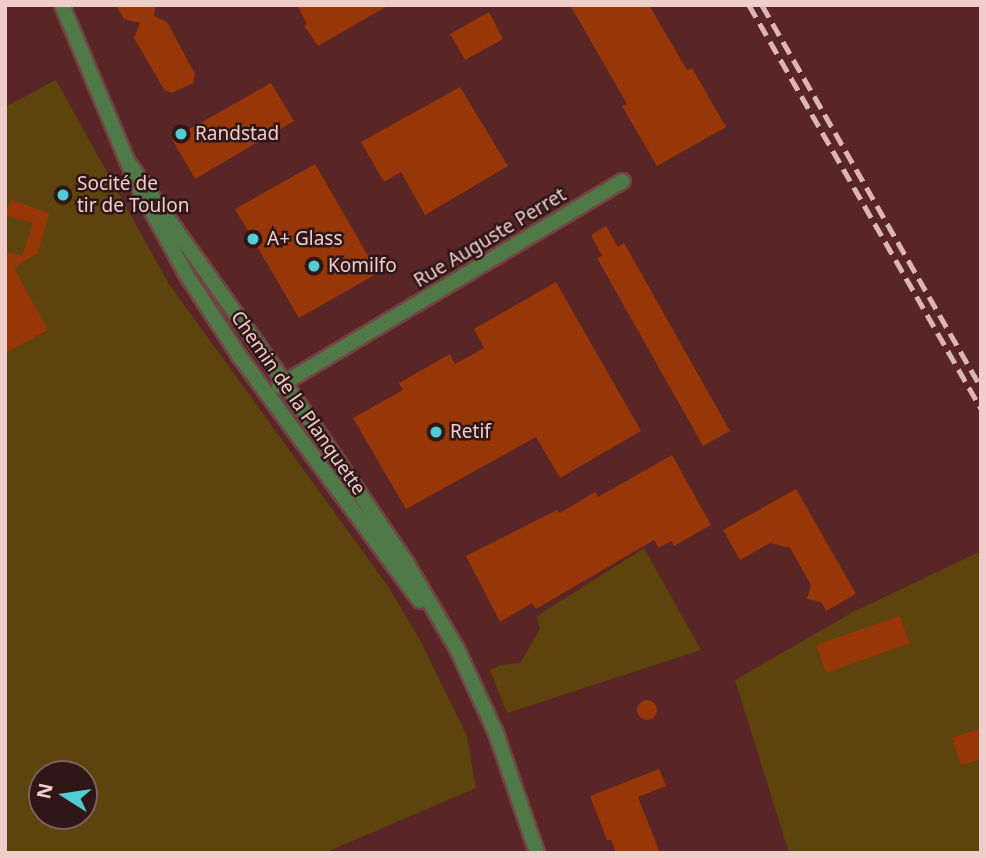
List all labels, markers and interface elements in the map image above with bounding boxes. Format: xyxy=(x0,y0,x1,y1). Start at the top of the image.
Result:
place label: Randstad xyxy=(195,123,279,145)
marker: Randstad xyxy=(173,126,189,142)
place label: Socité de tir de Toulon xyxy=(77,173,189,217)
street label: Rue Auguste Perret xyxy=(410,184,570,292)
marker: Socité de tir de Toulon xyxy=(55,187,71,203)
place label: A+ Glass xyxy=(267,228,343,250)
marker: A+ Glass xyxy=(245,231,261,247)
place label: Komilfo xyxy=(328,255,397,277)
marker: Komilfo xyxy=(306,258,322,274)
street label: Chemin de la Planquette xyxy=(226,307,370,499)
place label: Retif xyxy=(450,421,491,443)
marker: Retif xyxy=(428,424,444,440)
north arrow xyxy=(28,760,98,830)
text: N xyxy=(30,781,59,801)

